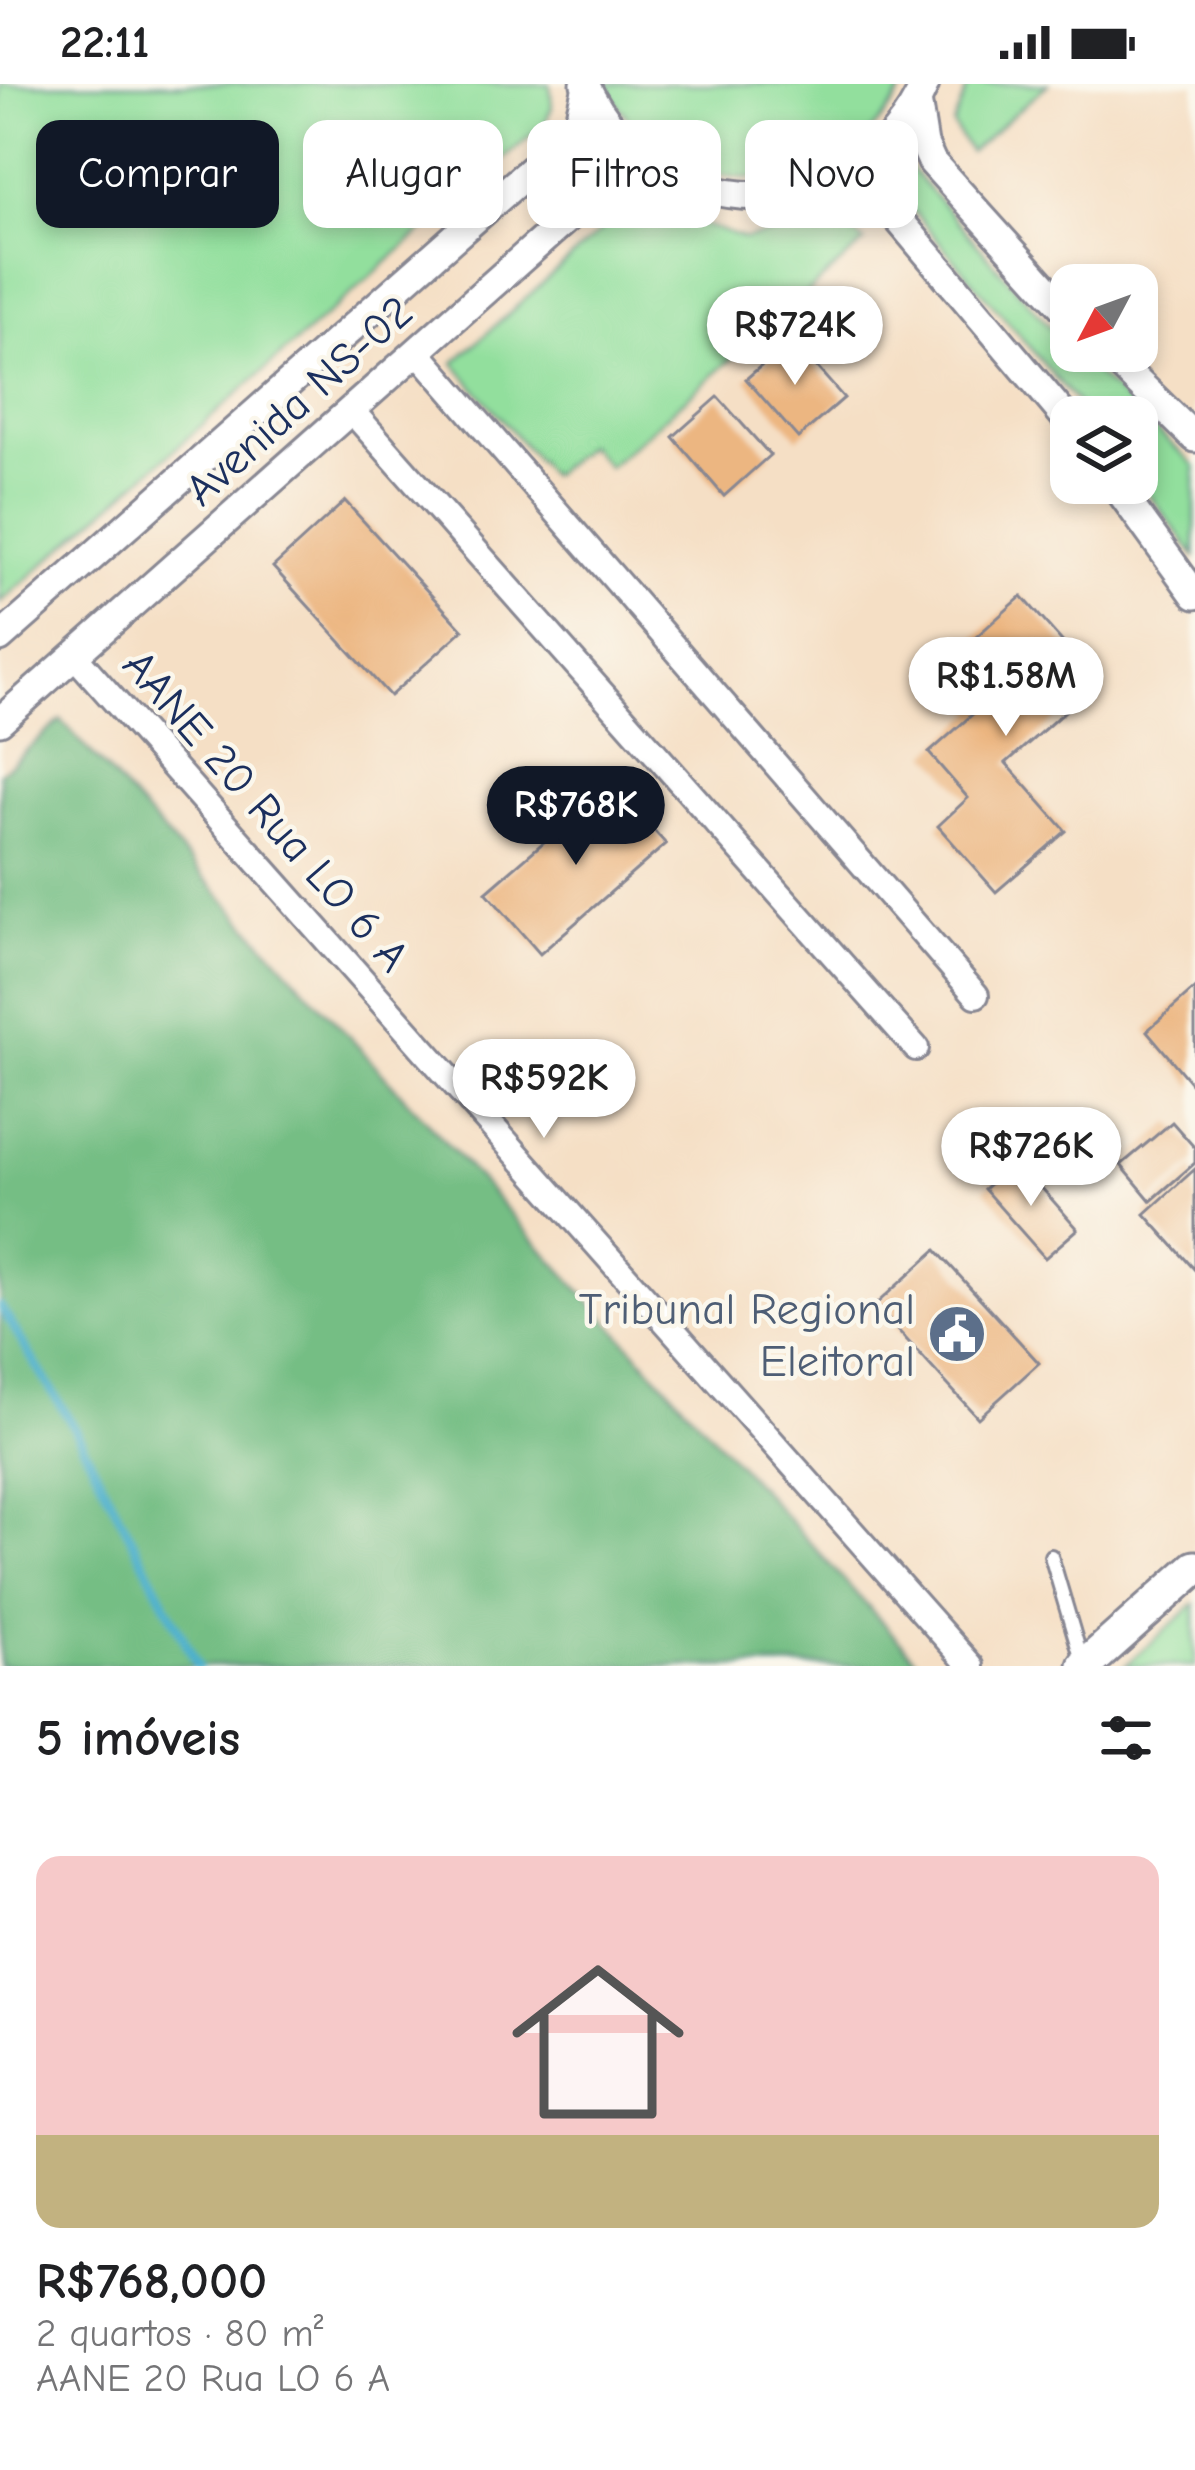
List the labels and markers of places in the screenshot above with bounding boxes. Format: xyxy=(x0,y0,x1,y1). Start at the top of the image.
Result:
pin: R$724K xyxy=(697,286,893,388)
pin: R$1.58M xyxy=(895,637,1117,739)
pin: R$768K xyxy=(478,766,674,868)
pin: R$592K xyxy=(446,1039,642,1141)
pin: R$726K xyxy=(933,1107,1129,1209)
place label: Tribunal Regional Eleitoral xyxy=(579,1283,915,1387)
public building icon: Tribunal Regional Eleitoral xyxy=(926,1303,988,1365)

